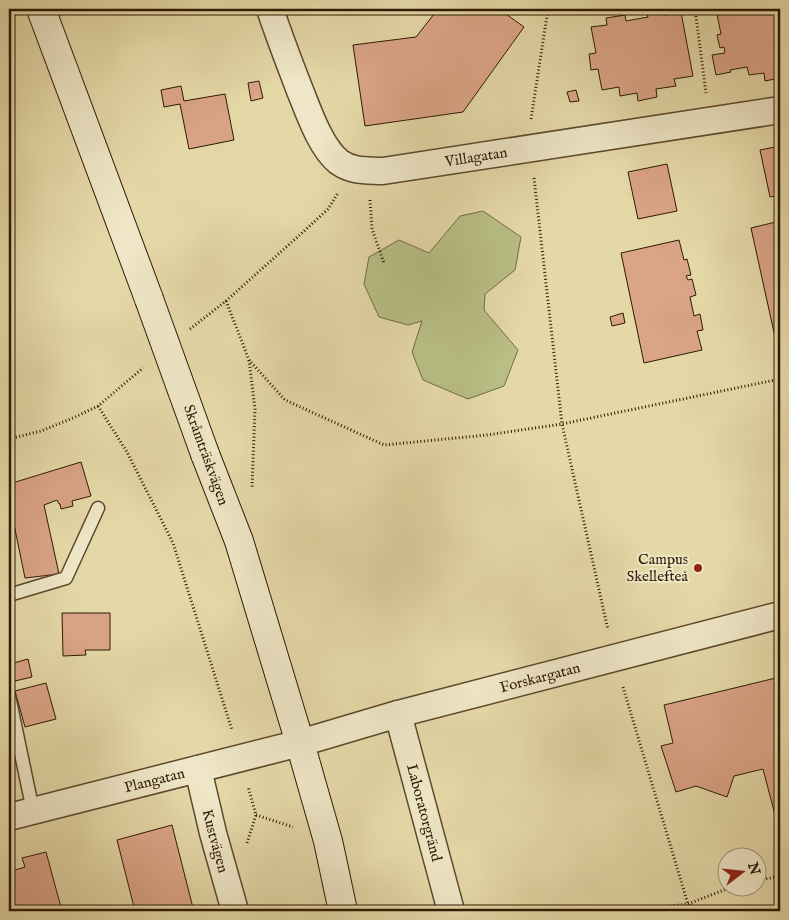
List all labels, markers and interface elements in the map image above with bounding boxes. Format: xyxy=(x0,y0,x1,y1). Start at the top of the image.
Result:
street label: Villagatan xyxy=(443,143,509,171)
street label: Skråmträskvägen xyxy=(179,402,233,508)
place label: Campus Skellefteå xyxy=(627,550,689,586)
marker: Campus Skellefteå xyxy=(692,562,704,574)
street label: Forskargatan xyxy=(498,658,582,697)
street label: Laboratorgränd xyxy=(402,762,447,864)
street label: Plangatan xyxy=(122,763,187,797)
street label: Kustvägen xyxy=(198,807,233,875)
north arrow xyxy=(716,848,766,898)
text: N xyxy=(743,859,764,877)

